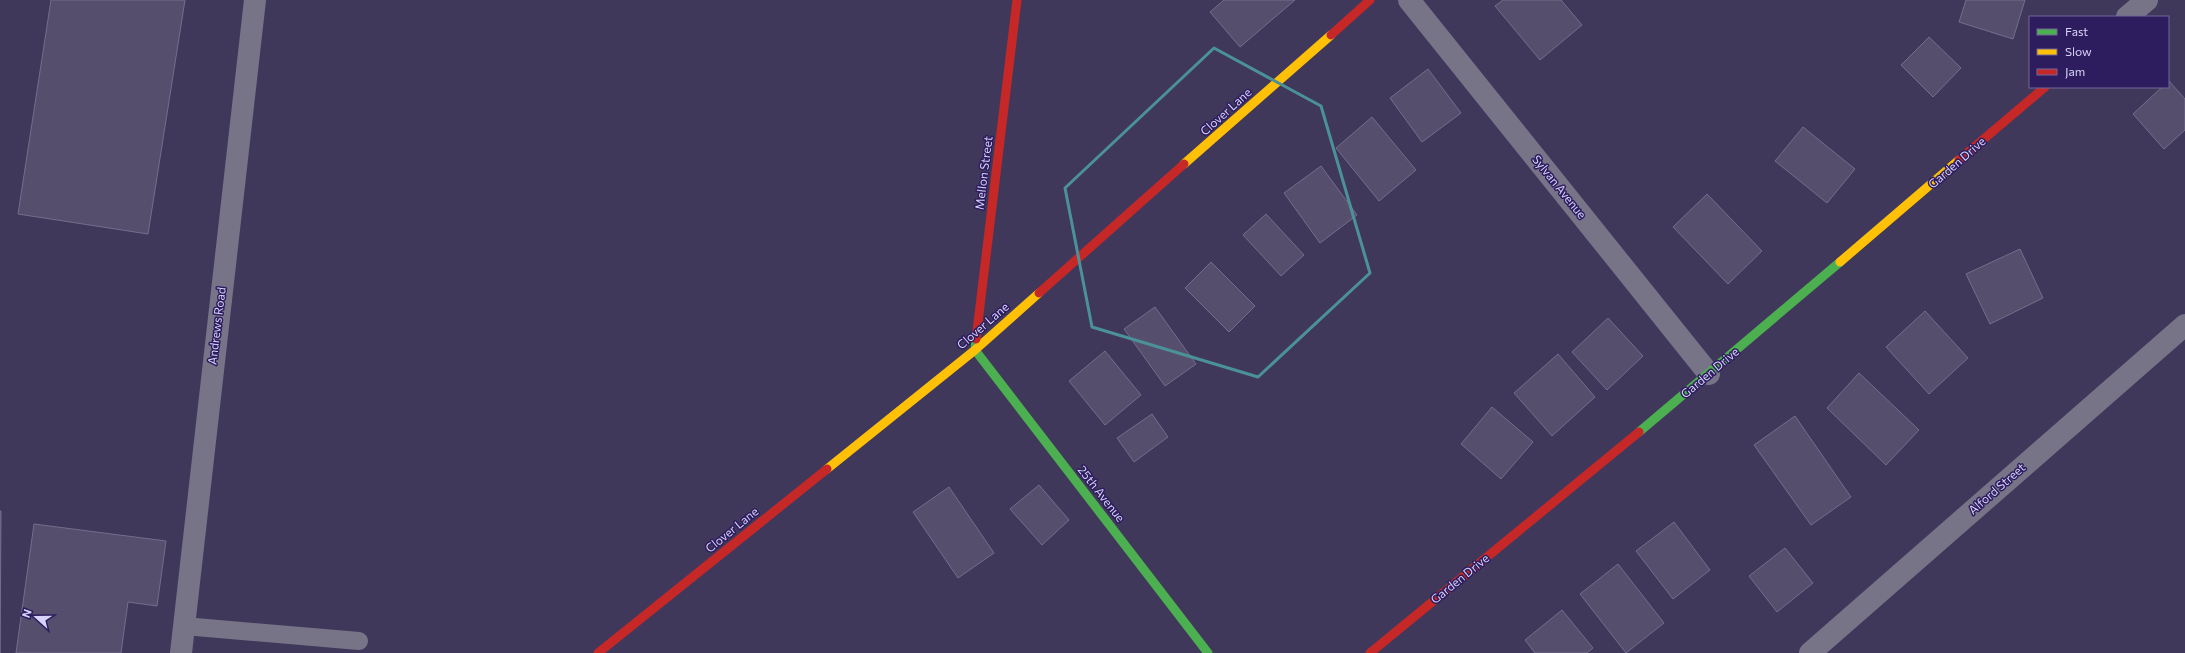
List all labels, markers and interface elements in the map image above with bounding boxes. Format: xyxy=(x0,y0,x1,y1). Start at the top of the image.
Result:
legend xyxy=(2029,16,2169,88)
text: Fast xyxy=(2065,24,2088,38)
text: Slow xyxy=(2065,44,2092,58)
text: Jam xyxy=(2065,64,2085,79)
street label: Clover Lane xyxy=(1197,85,1254,138)
street label: Garden Drive xyxy=(1925,134,1988,191)
street label: Mellon Street xyxy=(972,135,994,211)
street label: Sylvan Avenue xyxy=(1530,152,1590,221)
street label: Andrews Road xyxy=(204,286,228,366)
street label: Clover Lane xyxy=(954,299,1011,352)
street label: Garden Drive xyxy=(1678,344,1741,400)
street label: Alford Street xyxy=(1965,460,2028,517)
street label: 25th Avenue xyxy=(1075,462,1128,524)
street label: Clover Lane xyxy=(702,504,761,555)
street label: Garden Drive xyxy=(1427,550,1491,606)
north arrow xyxy=(16,597,56,637)
text: N xyxy=(19,607,34,619)

